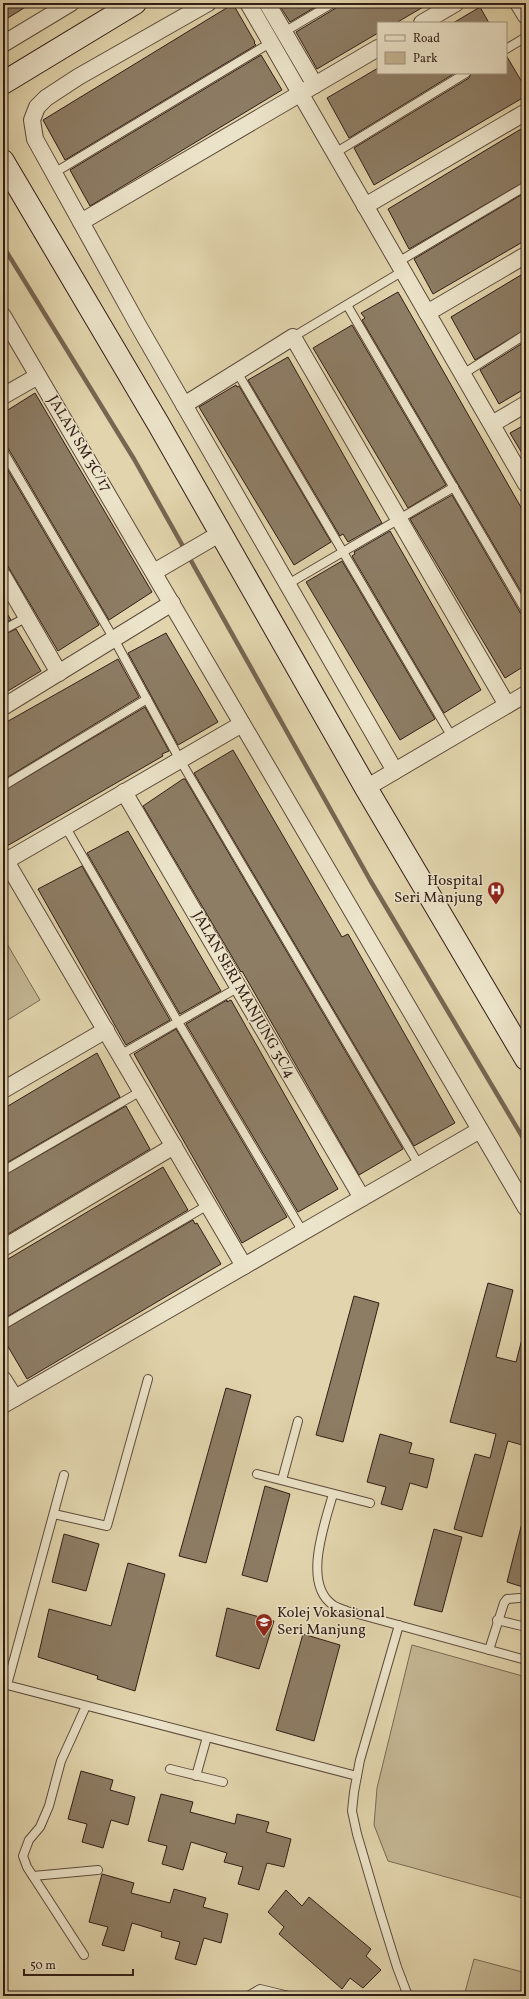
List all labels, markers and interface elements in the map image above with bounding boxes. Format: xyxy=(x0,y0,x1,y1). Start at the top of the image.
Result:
legend xyxy=(377,22,507,74)
text: Road xyxy=(413,31,440,47)
text: Park xyxy=(413,51,438,67)
street label: JALAN SM 3C/17 xyxy=(42,392,116,496)
place label: Hospital Seri Manjung xyxy=(394,871,483,909)
hospital icon: Hospital Seri Manjung xyxy=(486,880,506,905)
street label: JALAN SERI MANJUNG 3C/4 xyxy=(186,907,300,1083)
place label: Kolej Vokasional Seri Manjung xyxy=(277,1603,385,1641)
school or university icon: Kolej Vokasional Seri Manjung xyxy=(254,1612,274,1637)
scale bar xyxy=(24,1951,133,1977)
text: 50 m xyxy=(30,1958,56,1974)

